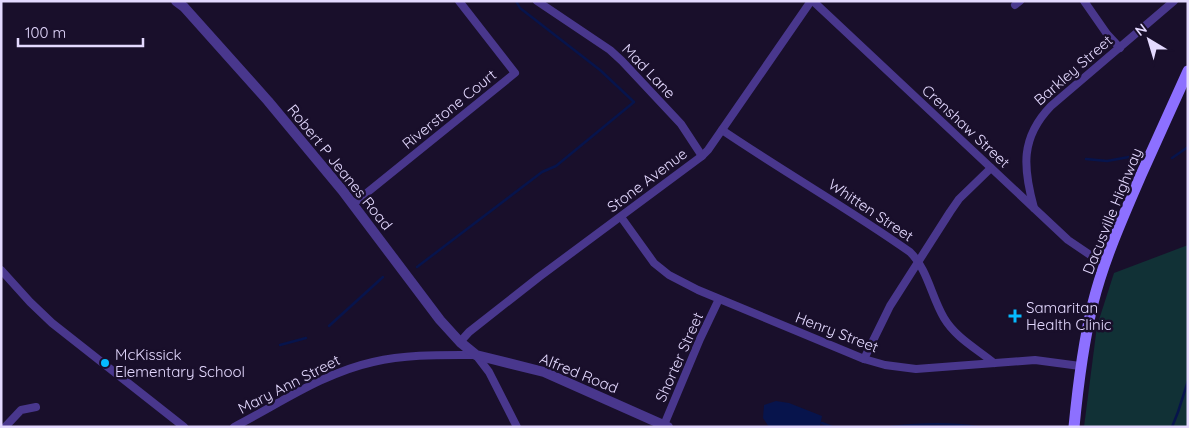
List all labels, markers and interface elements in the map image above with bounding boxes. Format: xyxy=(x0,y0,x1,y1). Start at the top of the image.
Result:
scale bar xyxy=(18,15,142,47)
north arrow xyxy=(1124,15,1174,65)
text: N xyxy=(1131,19,1151,40)
text: 100 m xyxy=(25,23,66,42)
street label: Barkley Street xyxy=(1030,31,1116,109)
street label: Mad Lane xyxy=(618,40,680,102)
street label: Riverstone Court xyxy=(398,65,500,153)
street label: Crenshaw Street xyxy=(918,80,1014,172)
street label: Robert P Jeanes Road xyxy=(283,100,397,234)
street label: Stone Avenue xyxy=(603,144,691,216)
street label: Dacusville Highway xyxy=(1078,145,1146,277)
street label: Whitten Street xyxy=(825,175,917,245)
place label: Samaritan Health Clinic xyxy=(1026,298,1112,334)
street label: Henry Street xyxy=(793,307,881,357)
street label: Shorter Street xyxy=(651,309,707,405)
marker: Samaritan Health Clinic xyxy=(1008,309,1022,323)
place label: McKissick Elementary School xyxy=(115,345,245,381)
street label: Alfred Road xyxy=(537,349,621,397)
street label: Mary Ann Street xyxy=(235,350,343,418)
marker: McKissick Elementary School xyxy=(99,357,111,369)

